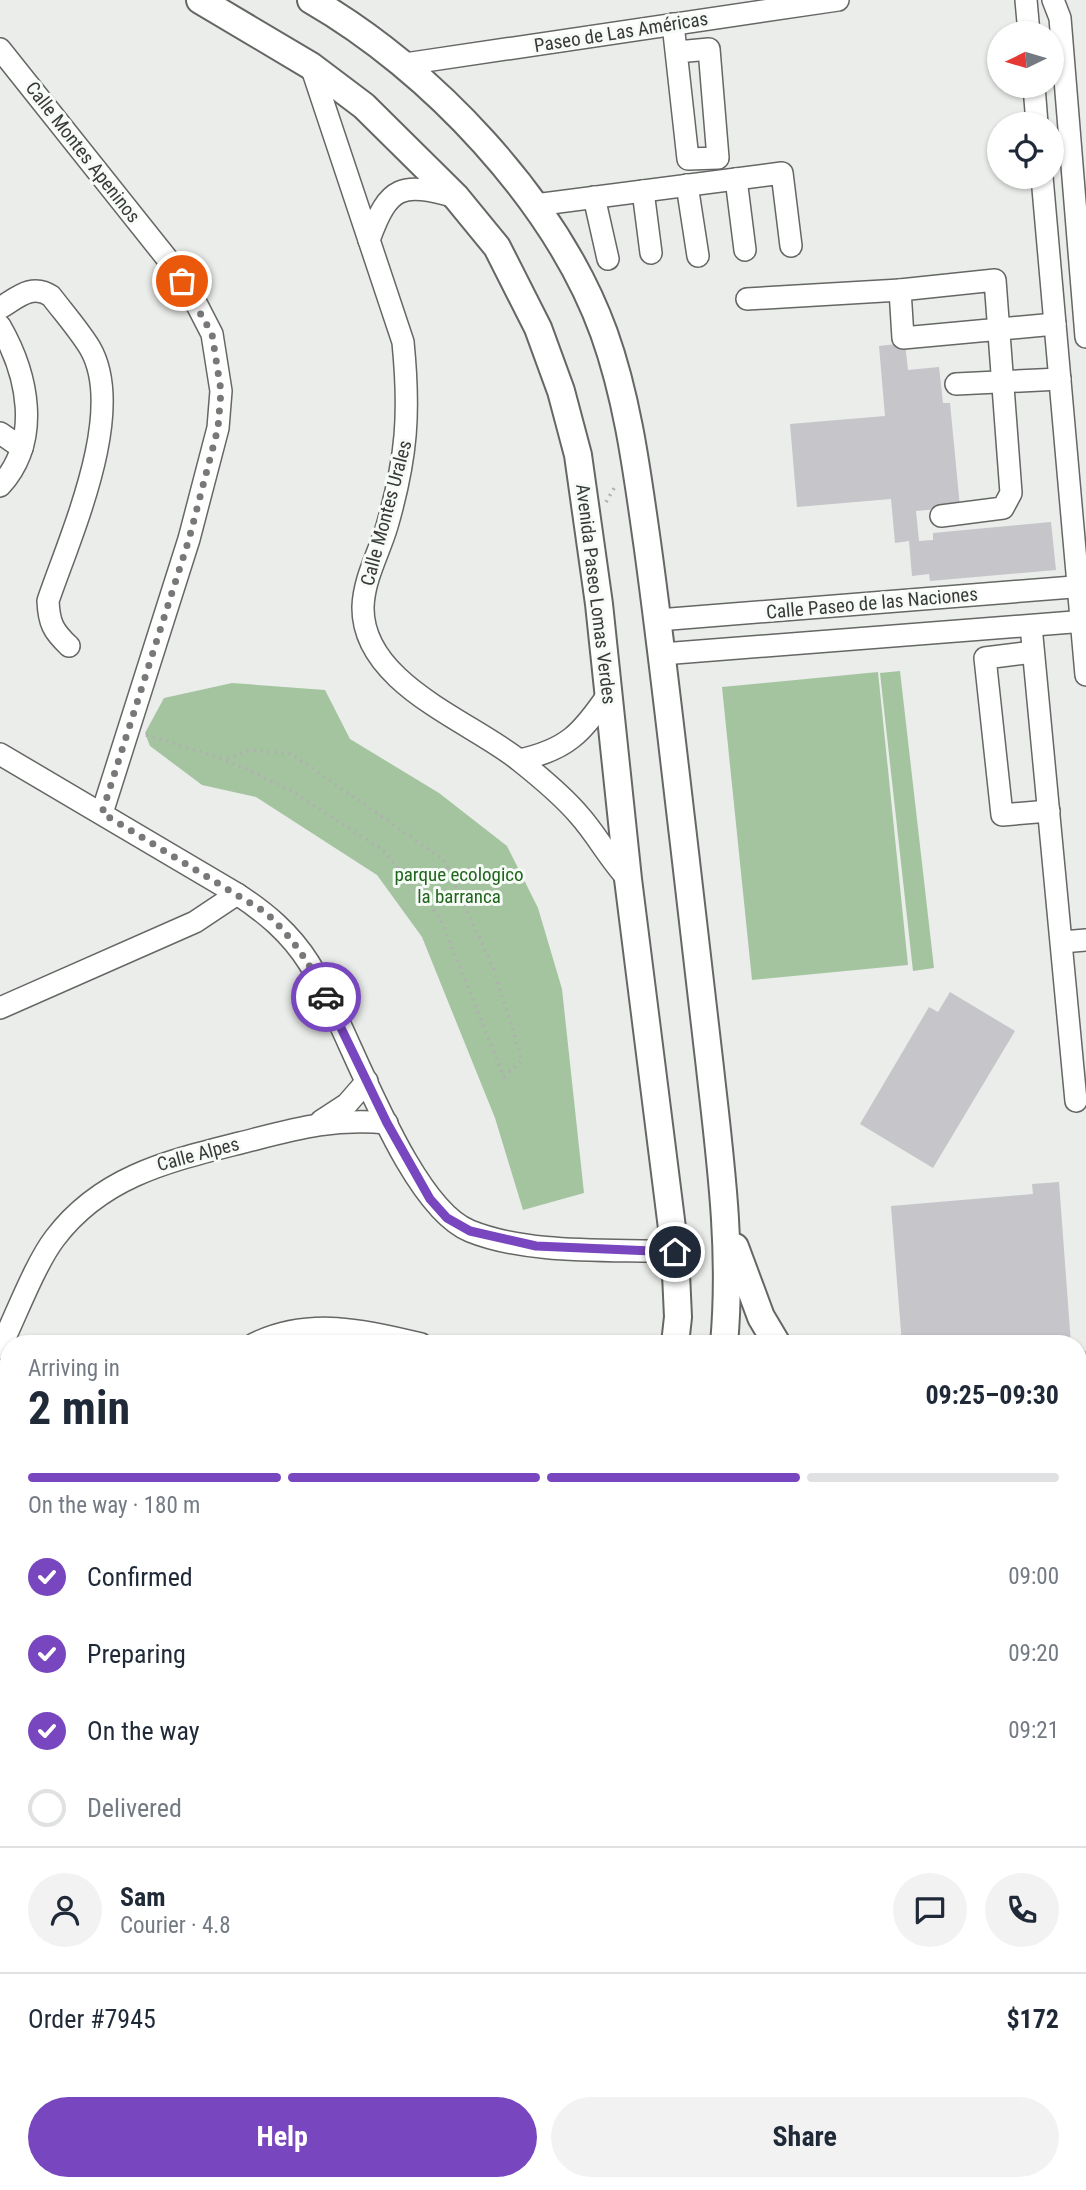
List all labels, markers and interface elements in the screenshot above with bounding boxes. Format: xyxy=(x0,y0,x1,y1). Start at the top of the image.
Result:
street label: Paseo de Las Américas xyxy=(532,7,710,57)
north arrow xyxy=(987,21,1064,98)
map controls xyxy=(987,21,1064,189)
street label: Calle Montes Apeninos xyxy=(21,77,145,227)
button: locate xyxy=(987,112,1064,189)
pin xyxy=(152,251,212,311)
icon: bag xyxy=(163,262,201,300)
street label: Calle Montes Urales xyxy=(356,438,416,588)
street label: Avenida Paseo Lomas Verdes xyxy=(571,483,621,705)
street label: Calle Paseo de las Naciones xyxy=(765,582,979,624)
park label: parque ecologico la barranca xyxy=(394,863,524,908)
courier xyxy=(291,962,361,1032)
icon: car xyxy=(307,978,345,1016)
street label: Calle Alpes xyxy=(154,1132,242,1176)
pin xyxy=(645,1222,705,1282)
icon: home xyxy=(656,1233,694,1271)
text: Arriving in xyxy=(28,1355,120,1382)
text: 09:25–09:30 xyxy=(925,1380,1059,1410)
text: 2 min xyxy=(28,1381,130,1435)
text: On the way · 180 m xyxy=(28,1492,200,1519)
icon: check xyxy=(28,1558,66,1596)
text: Confirmed xyxy=(87,1562,193,1592)
text: 09:00 xyxy=(1008,1563,1059,1590)
icon: check xyxy=(28,1635,66,1673)
text: Preparing xyxy=(87,1639,186,1669)
text: 09:20 xyxy=(1008,1640,1059,1667)
icon: check xyxy=(28,1712,66,1750)
text: On the way xyxy=(87,1716,200,1746)
text: 09:21 xyxy=(1008,1717,1059,1744)
text: Delivered xyxy=(87,1793,182,1823)
button: person xyxy=(28,1873,102,1947)
button: chat xyxy=(893,1873,967,1947)
button: phone xyxy=(985,1873,1059,1947)
text: Sam xyxy=(120,1882,166,1912)
text: Courier · 4.8 xyxy=(120,1912,231,1939)
text: Order #7945 xyxy=(28,2004,156,2034)
text: $172 xyxy=(1006,2004,1059,2034)
button: Help xyxy=(28,2097,537,2177)
button: Share xyxy=(551,2097,1059,2177)

